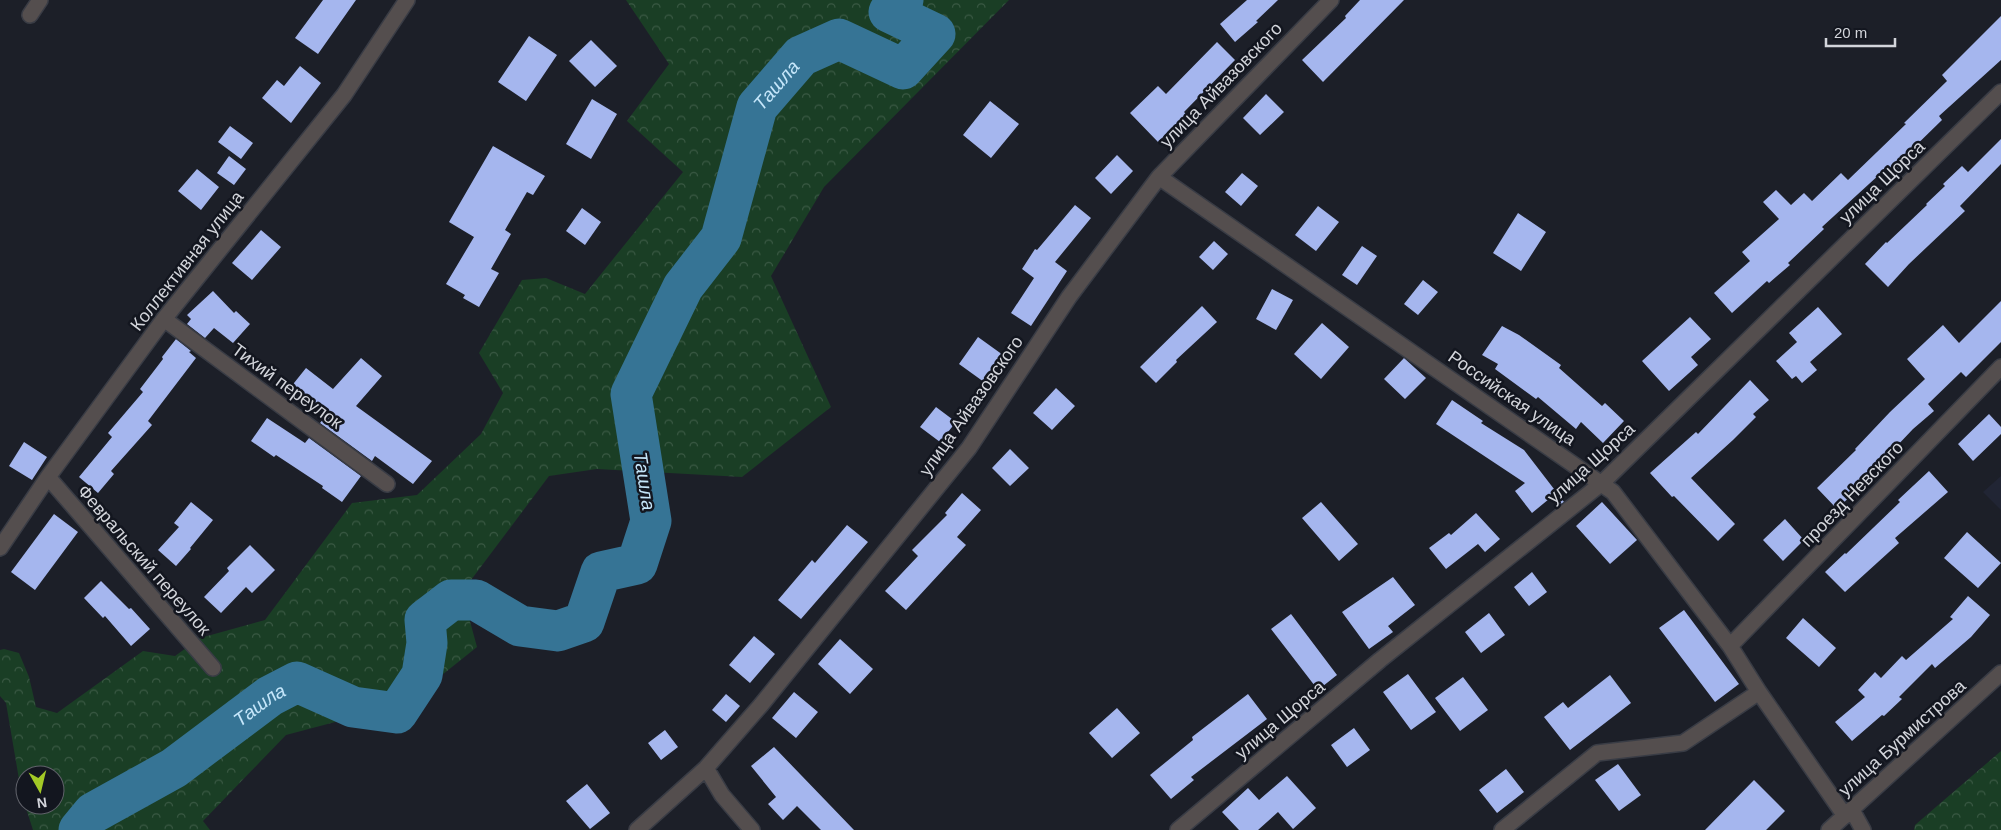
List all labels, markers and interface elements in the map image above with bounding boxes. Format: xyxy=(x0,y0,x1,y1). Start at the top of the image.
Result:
scale bar xyxy=(1826,15,1895,47)
street label: улица Айвазовского xyxy=(1156,18,1286,152)
text: 20 m xyxy=(1834,24,1867,41)
water label: Ташла xyxy=(749,56,804,114)
street label: улица Щорса xyxy=(1835,136,1929,228)
street label: Коллективная улица xyxy=(126,187,248,335)
street label: улица Айвазовского xyxy=(915,332,1027,480)
street label: Тихий переулок xyxy=(228,339,346,433)
street label: Российская улица xyxy=(1444,347,1580,450)
street label: улица Щорса xyxy=(1543,418,1639,507)
street label: проезд Невского xyxy=(1797,437,1907,551)
water label: Ташла xyxy=(630,450,659,512)
street label: Февральский переулок xyxy=(73,481,215,639)
street label: улица Бурмистрова xyxy=(1834,675,1970,800)
street label: улица Щорса xyxy=(1231,676,1329,763)
water label: Ташла xyxy=(230,680,289,731)
north arrow xyxy=(15,765,65,815)
text: N xyxy=(36,794,48,812)

